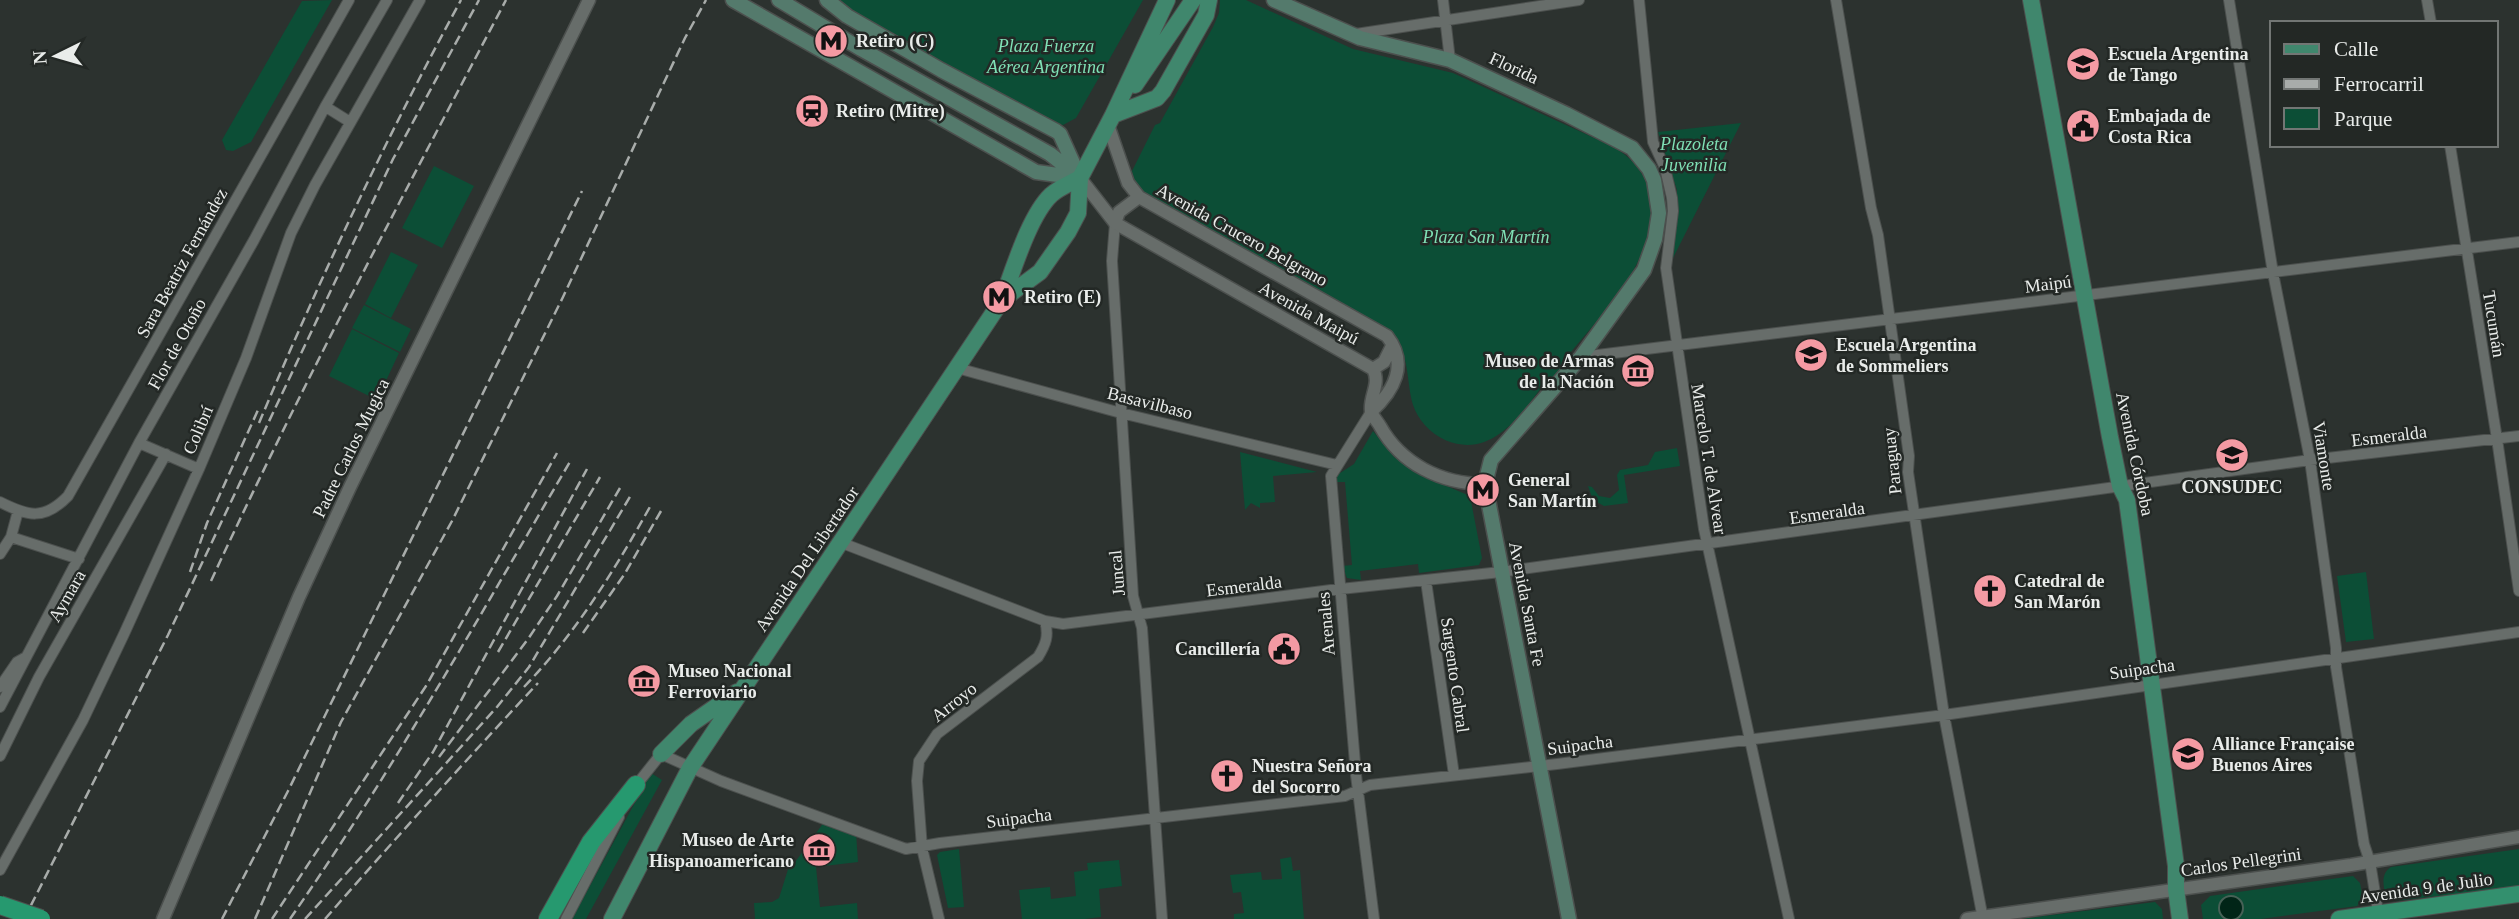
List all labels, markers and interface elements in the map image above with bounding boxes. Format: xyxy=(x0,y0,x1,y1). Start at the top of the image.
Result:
north arrow xyxy=(21,21,91,91)
legend xyxy=(2270,21,2498,147)
metro station icon: Retiro (C) xyxy=(812,22,850,60)
place label: Retiro (C) xyxy=(856,31,934,52)
park label: Plaza Fuerza Aérea Argentina xyxy=(986,36,1105,77)
text: Calle xyxy=(2334,37,2378,61)
place label: Escuela Argentina de Tango xyxy=(2108,44,2249,85)
school or university icon: Escuela Argentina de Tango xyxy=(2064,45,2102,83)
street label: Florida xyxy=(1486,48,1542,88)
text: N xyxy=(28,49,51,65)
text: Ferrocarril xyxy=(2334,72,2424,96)
station icon: Retiro (Mitre) xyxy=(793,92,831,130)
place label: Retiro (Mitre) xyxy=(836,101,945,122)
place label: Embajada de Costa Rica xyxy=(2108,106,2211,147)
public building icon: Embajada de Costa Rica xyxy=(2064,107,2102,145)
text: Parque xyxy=(2334,107,2392,131)
park label: Plazoleta Juvenilia xyxy=(1659,134,1728,175)
street label: Avenida Crucero Belgrano xyxy=(1153,180,1331,290)
street label: Sara Beatriz Fernández xyxy=(133,185,231,341)
park label: Plaza San Martín xyxy=(1421,227,1550,247)
street label: Maipú xyxy=(2023,271,2073,297)
street label: Avenida Maipú xyxy=(1256,277,1362,349)
metro station icon: Retiro (E) xyxy=(980,278,1018,316)
place label: Retiro (E) xyxy=(1024,287,1101,308)
street label: Tucumán xyxy=(2479,289,2509,359)
street label: Flor de Otoño xyxy=(144,295,210,393)
place label: Escuela Argentina de Sommeliers xyxy=(1836,335,1977,376)
school or university icon: Escuela Argentina de Sommeliers xyxy=(1792,336,1830,374)
place label: Museo de Armas de la Nación xyxy=(1485,351,1614,392)
museum icon: Museo de Armas de la Nación xyxy=(1619,352,1657,390)
street label: Padre Carlos Mugica xyxy=(309,375,393,521)
street label: Marcelo T. de Alvear xyxy=(1687,382,1731,536)
street label: Basavilbaso xyxy=(1105,383,1195,423)
street label: Avenida Córdoba xyxy=(2112,390,2158,518)
street label: Colibrí xyxy=(179,403,217,457)
street label: Viamonte xyxy=(2309,420,2339,492)
street label: Esmeralda xyxy=(2350,421,2428,451)
street label: Paraguay xyxy=(1879,427,1905,495)
school or university icon: CONSUDEC xyxy=(2213,436,2251,474)
place label: General San Martín xyxy=(1508,470,1597,511)
metro station icon: General San Martín xyxy=(1464,471,1502,509)
place label: CONSUDEC xyxy=(2181,477,2283,497)
street label: Avenida Del Libertador xyxy=(751,483,863,635)
street label: Esmeralda xyxy=(1788,498,1866,528)
street label: Avenida Santa Fe xyxy=(1505,540,1549,668)
street label: Juncal xyxy=(1105,549,1129,597)
street label: Aymara xyxy=(44,567,90,625)
street label: Esmeralda xyxy=(1205,571,1283,601)
place label: Catedral de San Marón xyxy=(2014,571,2104,612)
church icon: Catedral de San Marón xyxy=(1971,572,2009,610)
street label: Arenales xyxy=(1313,591,1339,657)
street label: Sargento Cabral xyxy=(1437,616,1473,734)
public building icon: Cancillería xyxy=(1265,630,1303,668)
place label: Cancillería xyxy=(1175,639,1260,659)
street label: Suipacha xyxy=(2108,655,2176,683)
place label: Museo Nacional Ferroviario xyxy=(668,661,792,702)
museum icon: Museo Nacional Ferroviario xyxy=(625,662,663,700)
street label: Arroyo xyxy=(927,678,981,726)
street label: Suipacha xyxy=(1546,731,1614,759)
place label: Alliance Française Buenos Aires xyxy=(2212,734,2354,775)
school or university icon: Alliance Française Buenos Aires xyxy=(2169,735,2207,773)
place label: Nuestra Señora del Socorro xyxy=(1252,756,1372,797)
church icon: Nuestra Señora del Socorro xyxy=(1208,757,1246,795)
street label: Suipacha xyxy=(985,804,1053,832)
place label: Museo de Arte Hispanoamericano xyxy=(649,830,794,871)
museum icon: Museo de Arte Hispanoamericano xyxy=(800,831,838,869)
street label: Carlos Pellegrini xyxy=(2179,844,2303,880)
street label: Avenida 9 de Julio xyxy=(2358,869,2494,907)

